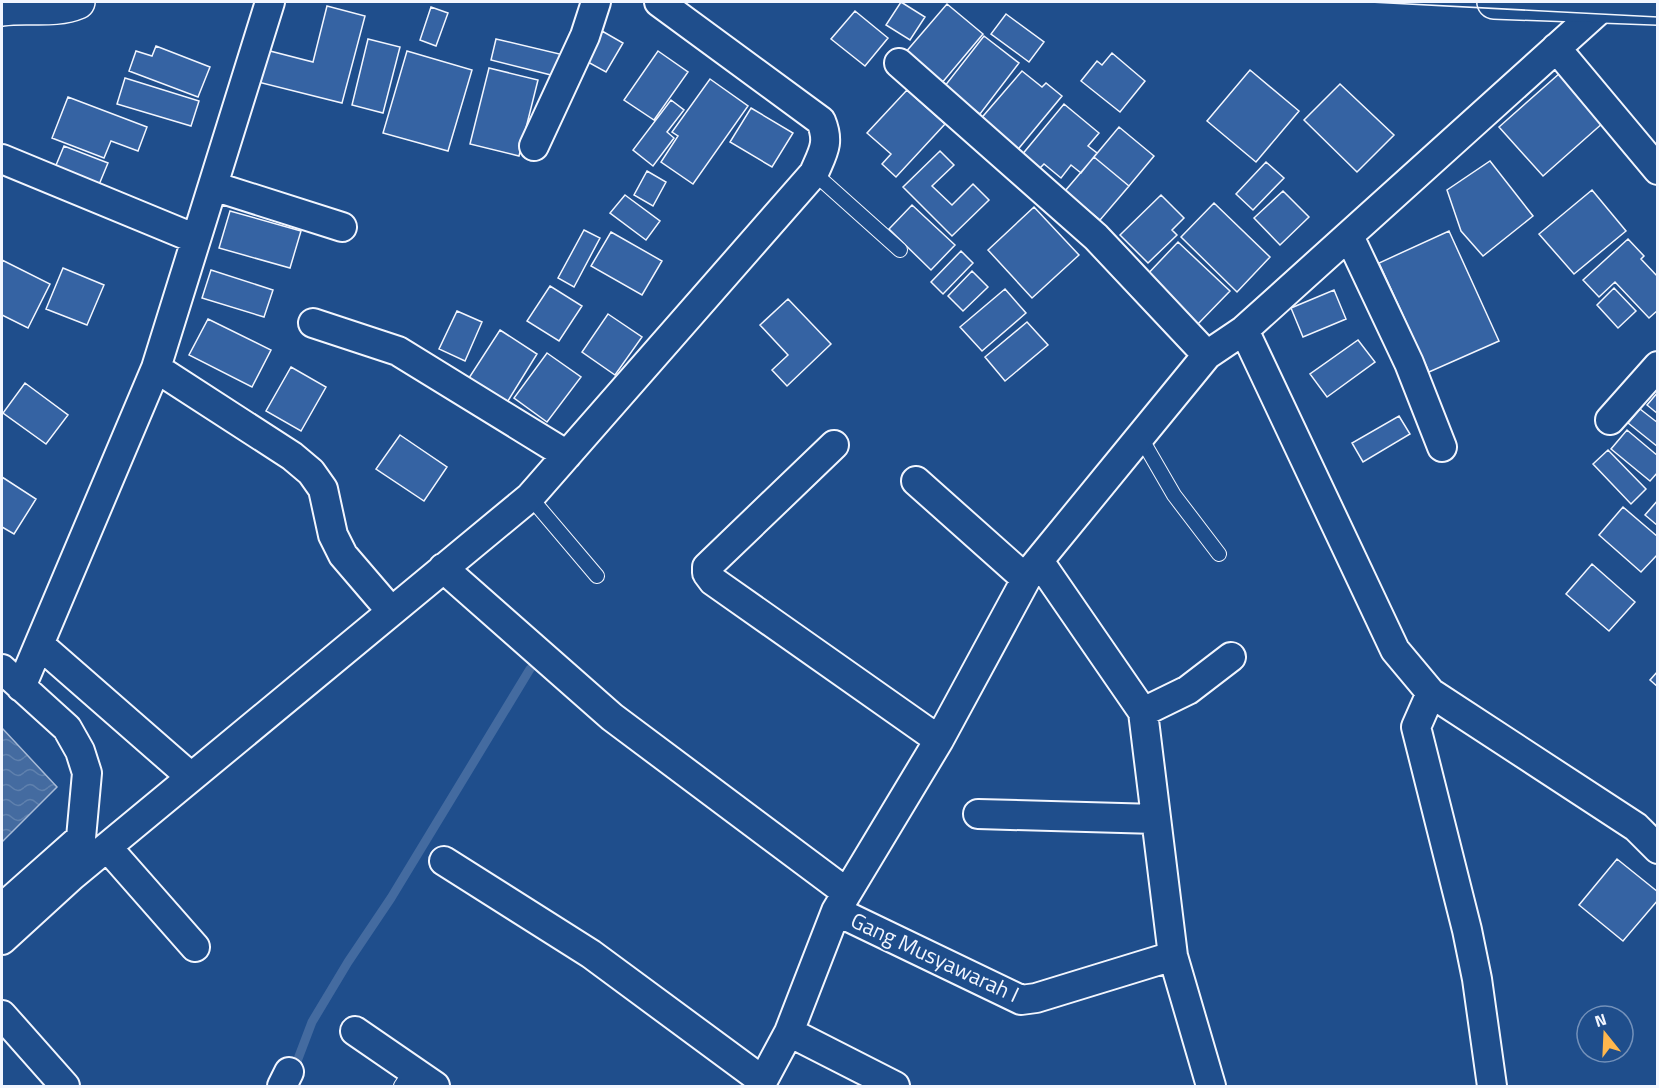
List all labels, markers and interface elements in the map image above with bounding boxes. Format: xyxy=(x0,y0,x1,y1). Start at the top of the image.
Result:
street label: Gang Musyawarah I xyxy=(845,903,1025,1011)
north arrow xyxy=(1575,1004,1635,1064)
text: N xyxy=(1591,1007,1609,1033)

